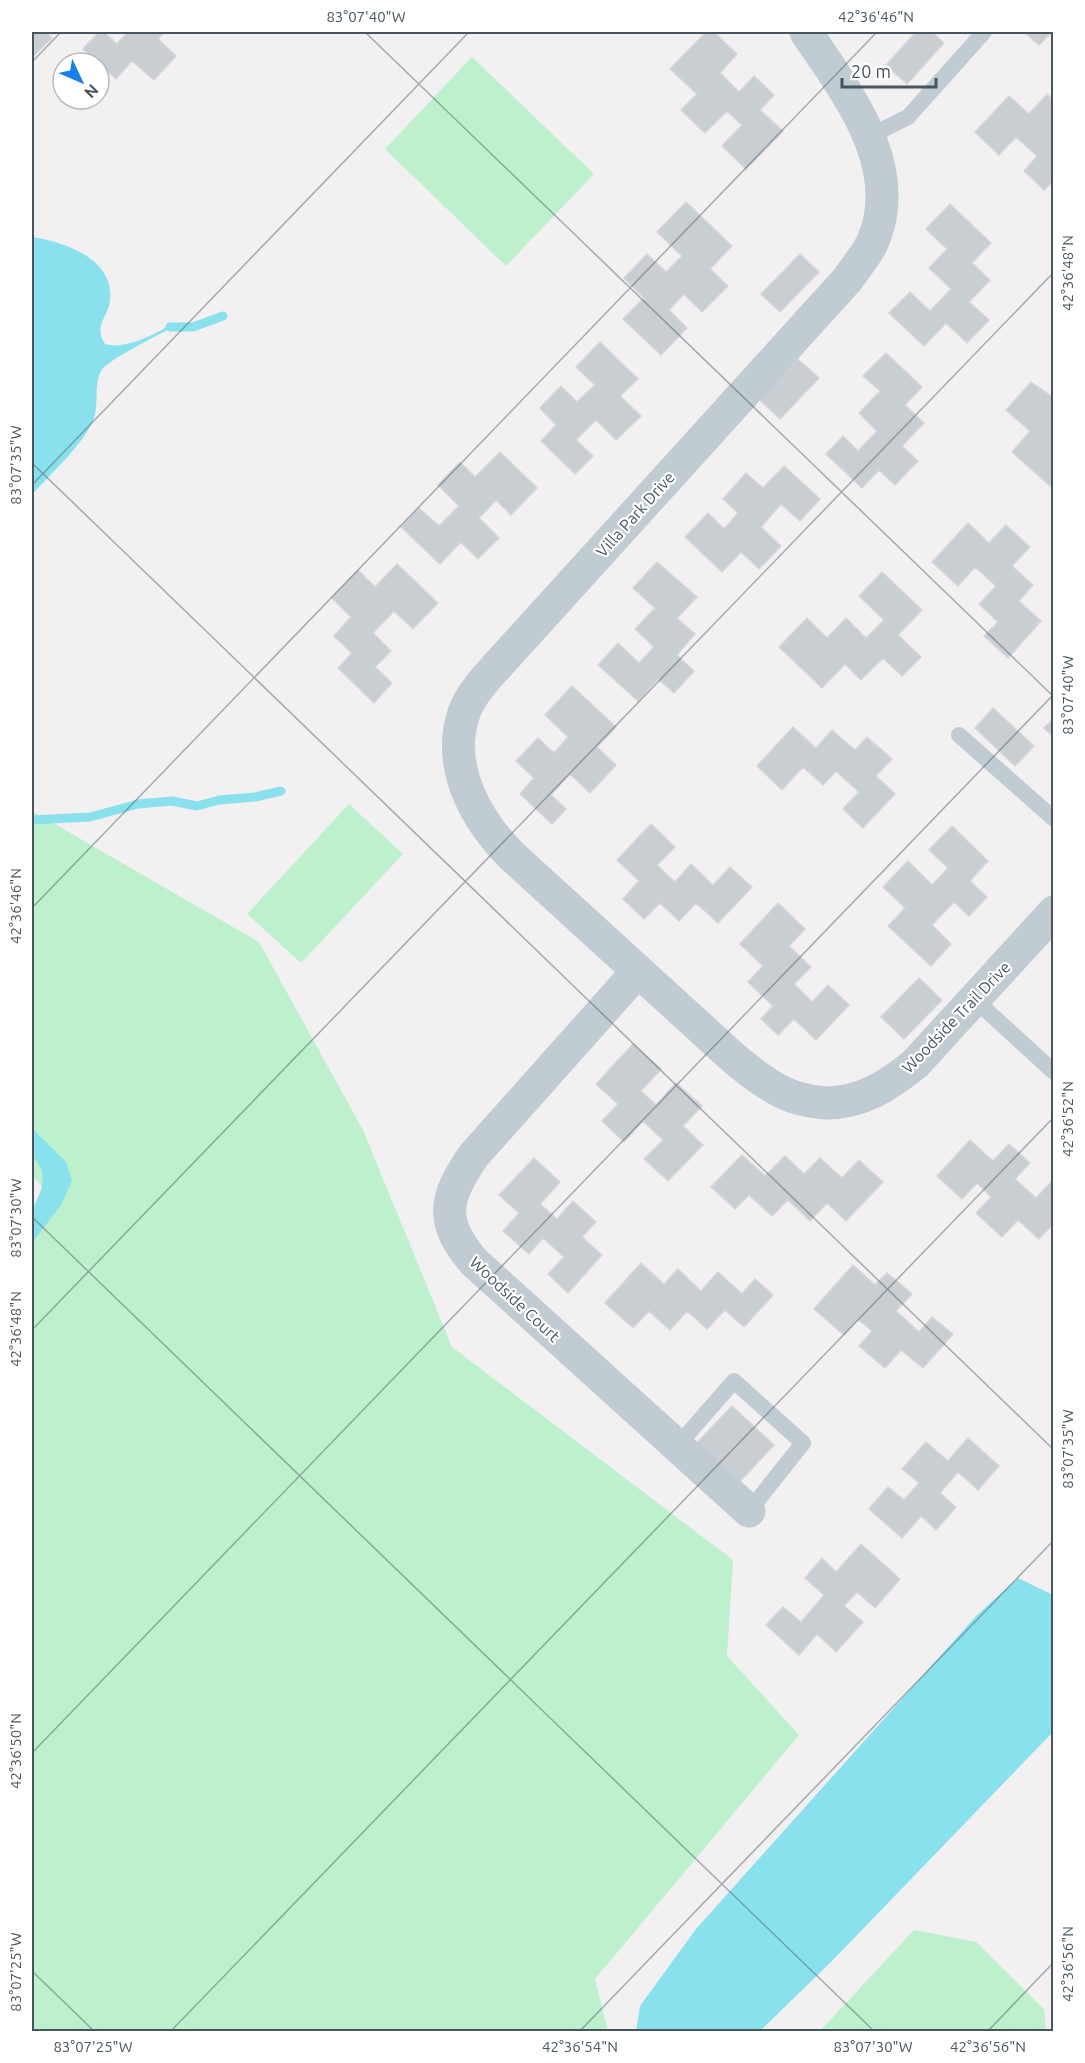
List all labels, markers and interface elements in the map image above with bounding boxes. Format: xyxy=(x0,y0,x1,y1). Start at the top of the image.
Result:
text: 83°07'40"W xyxy=(326,8,406,25)
text: 42°36'46"N xyxy=(838,8,914,25)
north arrow xyxy=(51,51,111,111)
scale bar xyxy=(842,51,936,89)
text: 20 m xyxy=(851,61,891,81)
text: N xyxy=(81,81,102,102)
text: 42°36'48"N xyxy=(1059,235,1076,311)
text: 83°07'35"W xyxy=(7,425,24,505)
street label: Villa Park Drive xyxy=(592,468,678,560)
text: 83°07'40"W xyxy=(1059,655,1076,735)
text: 42°36'46"N xyxy=(7,868,24,944)
street label: Woodside Trail Drive xyxy=(898,958,1014,1076)
text: 42°36'52"N xyxy=(1059,1081,1076,1157)
text: 83°07'30"W xyxy=(7,1178,24,1258)
street label: Woodside Court xyxy=(466,1253,564,1346)
text: 42°36'48"N xyxy=(7,1291,24,1367)
text: 83°07'35"W xyxy=(1059,1409,1076,1489)
text: 42°36'50"N xyxy=(7,1713,24,1789)
text: 42°36'56"N xyxy=(1059,1926,1076,2002)
text: 83°07'25"W xyxy=(7,1932,24,2012)
text: 83°07'25"W xyxy=(53,2038,133,2055)
text: 42°36'54"N xyxy=(542,2038,618,2055)
text: 83°07'30"W xyxy=(833,2038,913,2055)
text: 42°36'56"N xyxy=(950,2038,1026,2055)

